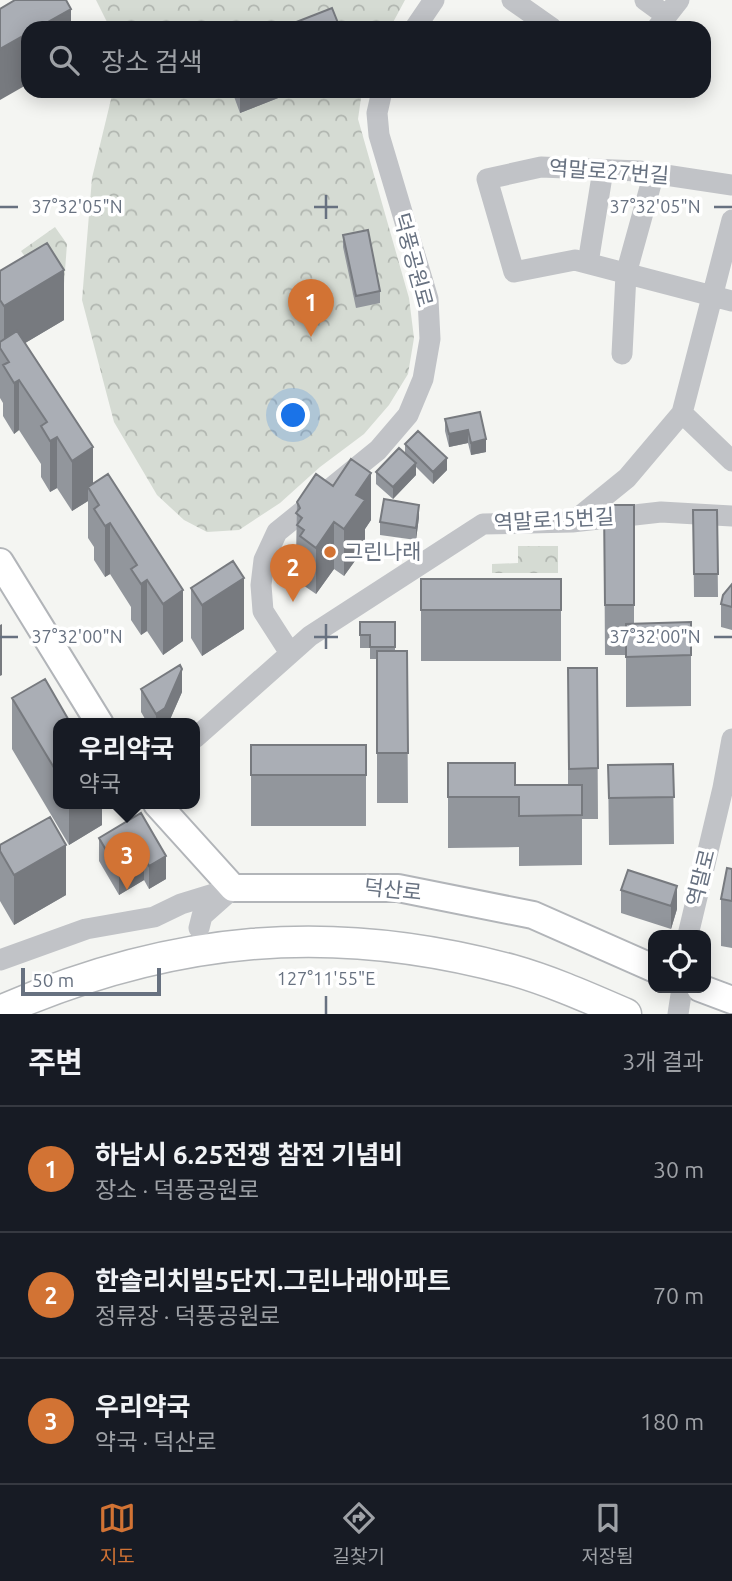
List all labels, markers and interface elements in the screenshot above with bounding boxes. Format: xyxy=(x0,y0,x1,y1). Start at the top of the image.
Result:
search box xyxy=(21,21,711,98)
icon: search xyxy=(45,41,83,79)
text: 장소 검색 xyxy=(101,47,203,76)
street label: 역말로27번길 xyxy=(548,155,670,187)
text: 37°32'05"N xyxy=(31,196,123,216)
text: 37°32'05"N xyxy=(609,196,701,216)
street label: 덕풍공원로 xyxy=(390,210,438,310)
pin: 1 xyxy=(288,279,334,337)
your location xyxy=(276,398,310,432)
street label: 역말로15번길 xyxy=(493,504,615,534)
place label: 그린나래 xyxy=(344,539,421,563)
pin: 2 xyxy=(270,544,316,602)
marker: 그린나래 xyxy=(322,544,338,560)
text: 37°32'00"N xyxy=(31,626,123,646)
text: 37°32'00"N xyxy=(609,626,701,646)
popup xyxy=(53,718,200,809)
text: 우리약국 xyxy=(79,734,174,763)
text: 약국 xyxy=(79,771,121,796)
pin: 3 xyxy=(104,832,150,890)
street label: 역말로 xyxy=(681,847,719,909)
street label: 덕산로 xyxy=(363,874,423,904)
map controls xyxy=(648,930,711,993)
button: locate xyxy=(648,930,711,993)
scale bar xyxy=(21,965,161,997)
text: 127°11'55"E xyxy=(277,968,375,988)
text: 50 m xyxy=(32,969,74,991)
text: 주변 xyxy=(28,1045,83,1079)
text: 3개 결과 xyxy=(622,1049,704,1074)
text: 하남시 6.25전쟁 참전 기념비 xyxy=(95,1140,403,1169)
text: 1 xyxy=(45,1157,57,1182)
text: 30 m xyxy=(653,1157,704,1182)
text: 장소 · 덕풍공원로 xyxy=(95,1177,259,1202)
text: 한솔리치빌5단지.그린나래아파트 xyxy=(95,1266,451,1295)
text: 2 xyxy=(45,1283,57,1308)
text: 70 m xyxy=(653,1283,704,1308)
text: 정류장 · 덕풍공원로 xyxy=(95,1303,280,1328)
text: 우리약국 xyxy=(95,1392,191,1421)
text: 3 xyxy=(45,1409,57,1434)
text: 180 m xyxy=(640,1409,704,1434)
text: 약국 · 덕산로 xyxy=(95,1429,217,1454)
tab: 지도 xyxy=(98,1499,136,1568)
tab: 길찾기 xyxy=(333,1499,385,1568)
tab: 저장됨 xyxy=(581,1499,634,1568)

